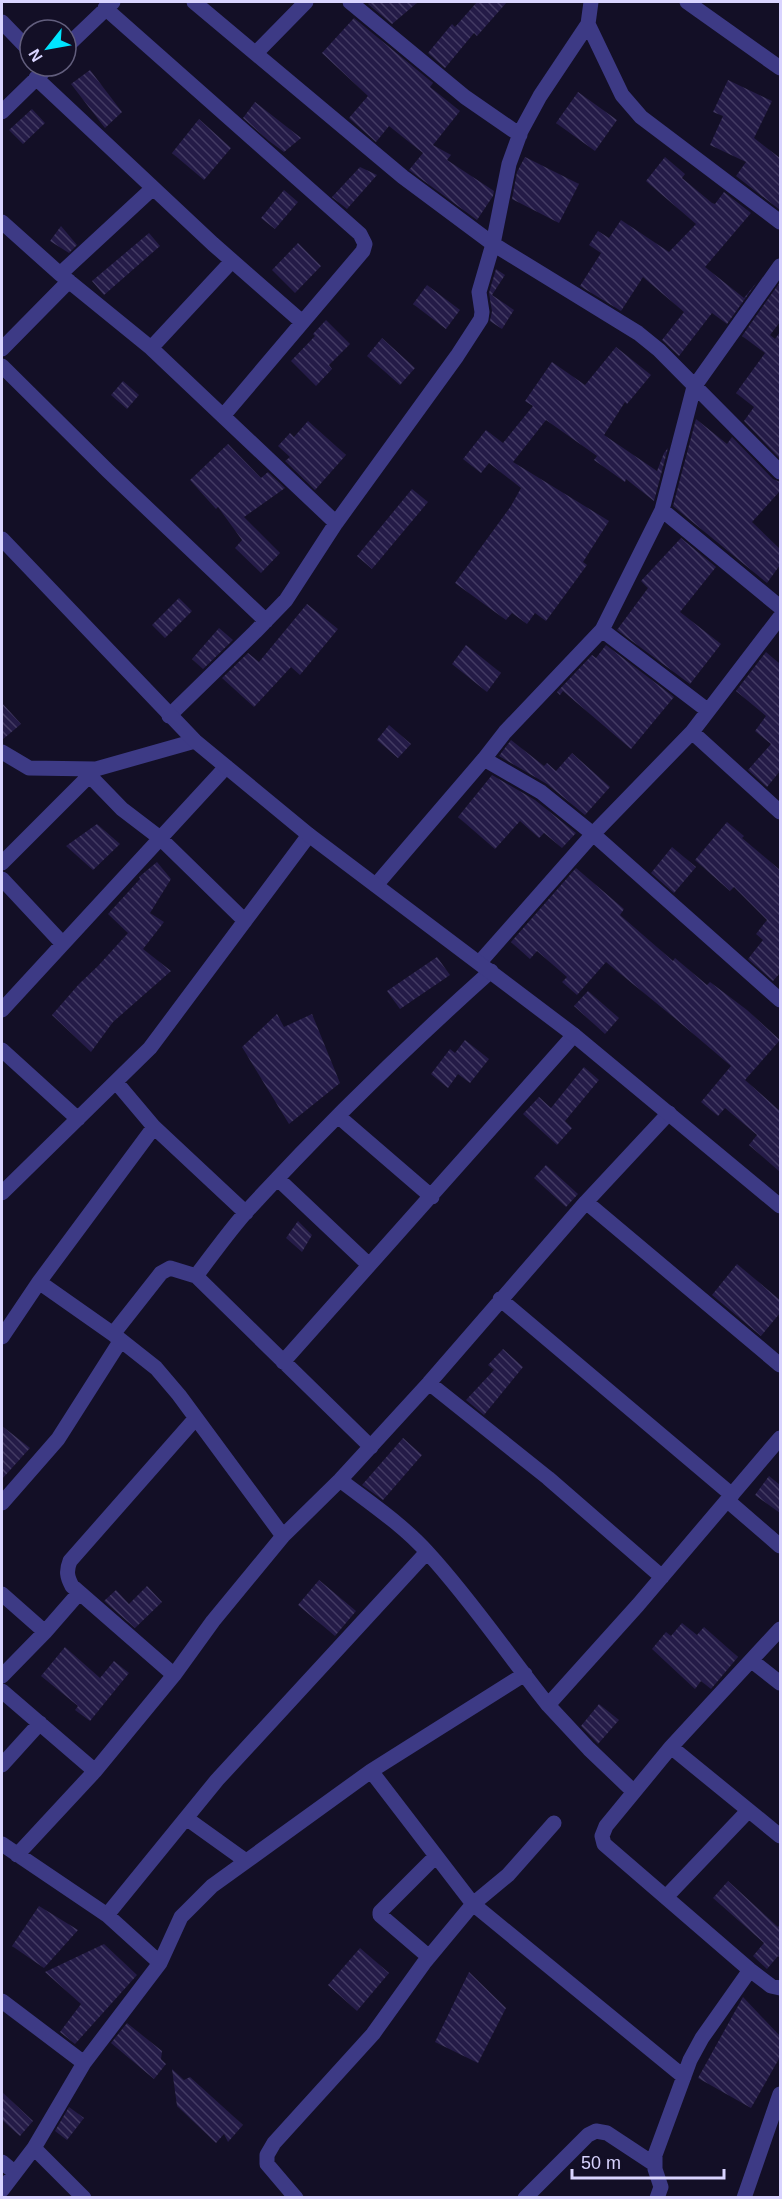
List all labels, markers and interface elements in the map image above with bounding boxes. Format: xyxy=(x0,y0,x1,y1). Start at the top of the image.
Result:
north arrow xyxy=(18,18,78,78)
text: N xyxy=(25,46,46,65)
scale bar xyxy=(572,2142,724,2180)
text: 50 m xyxy=(581,2153,621,2173)

